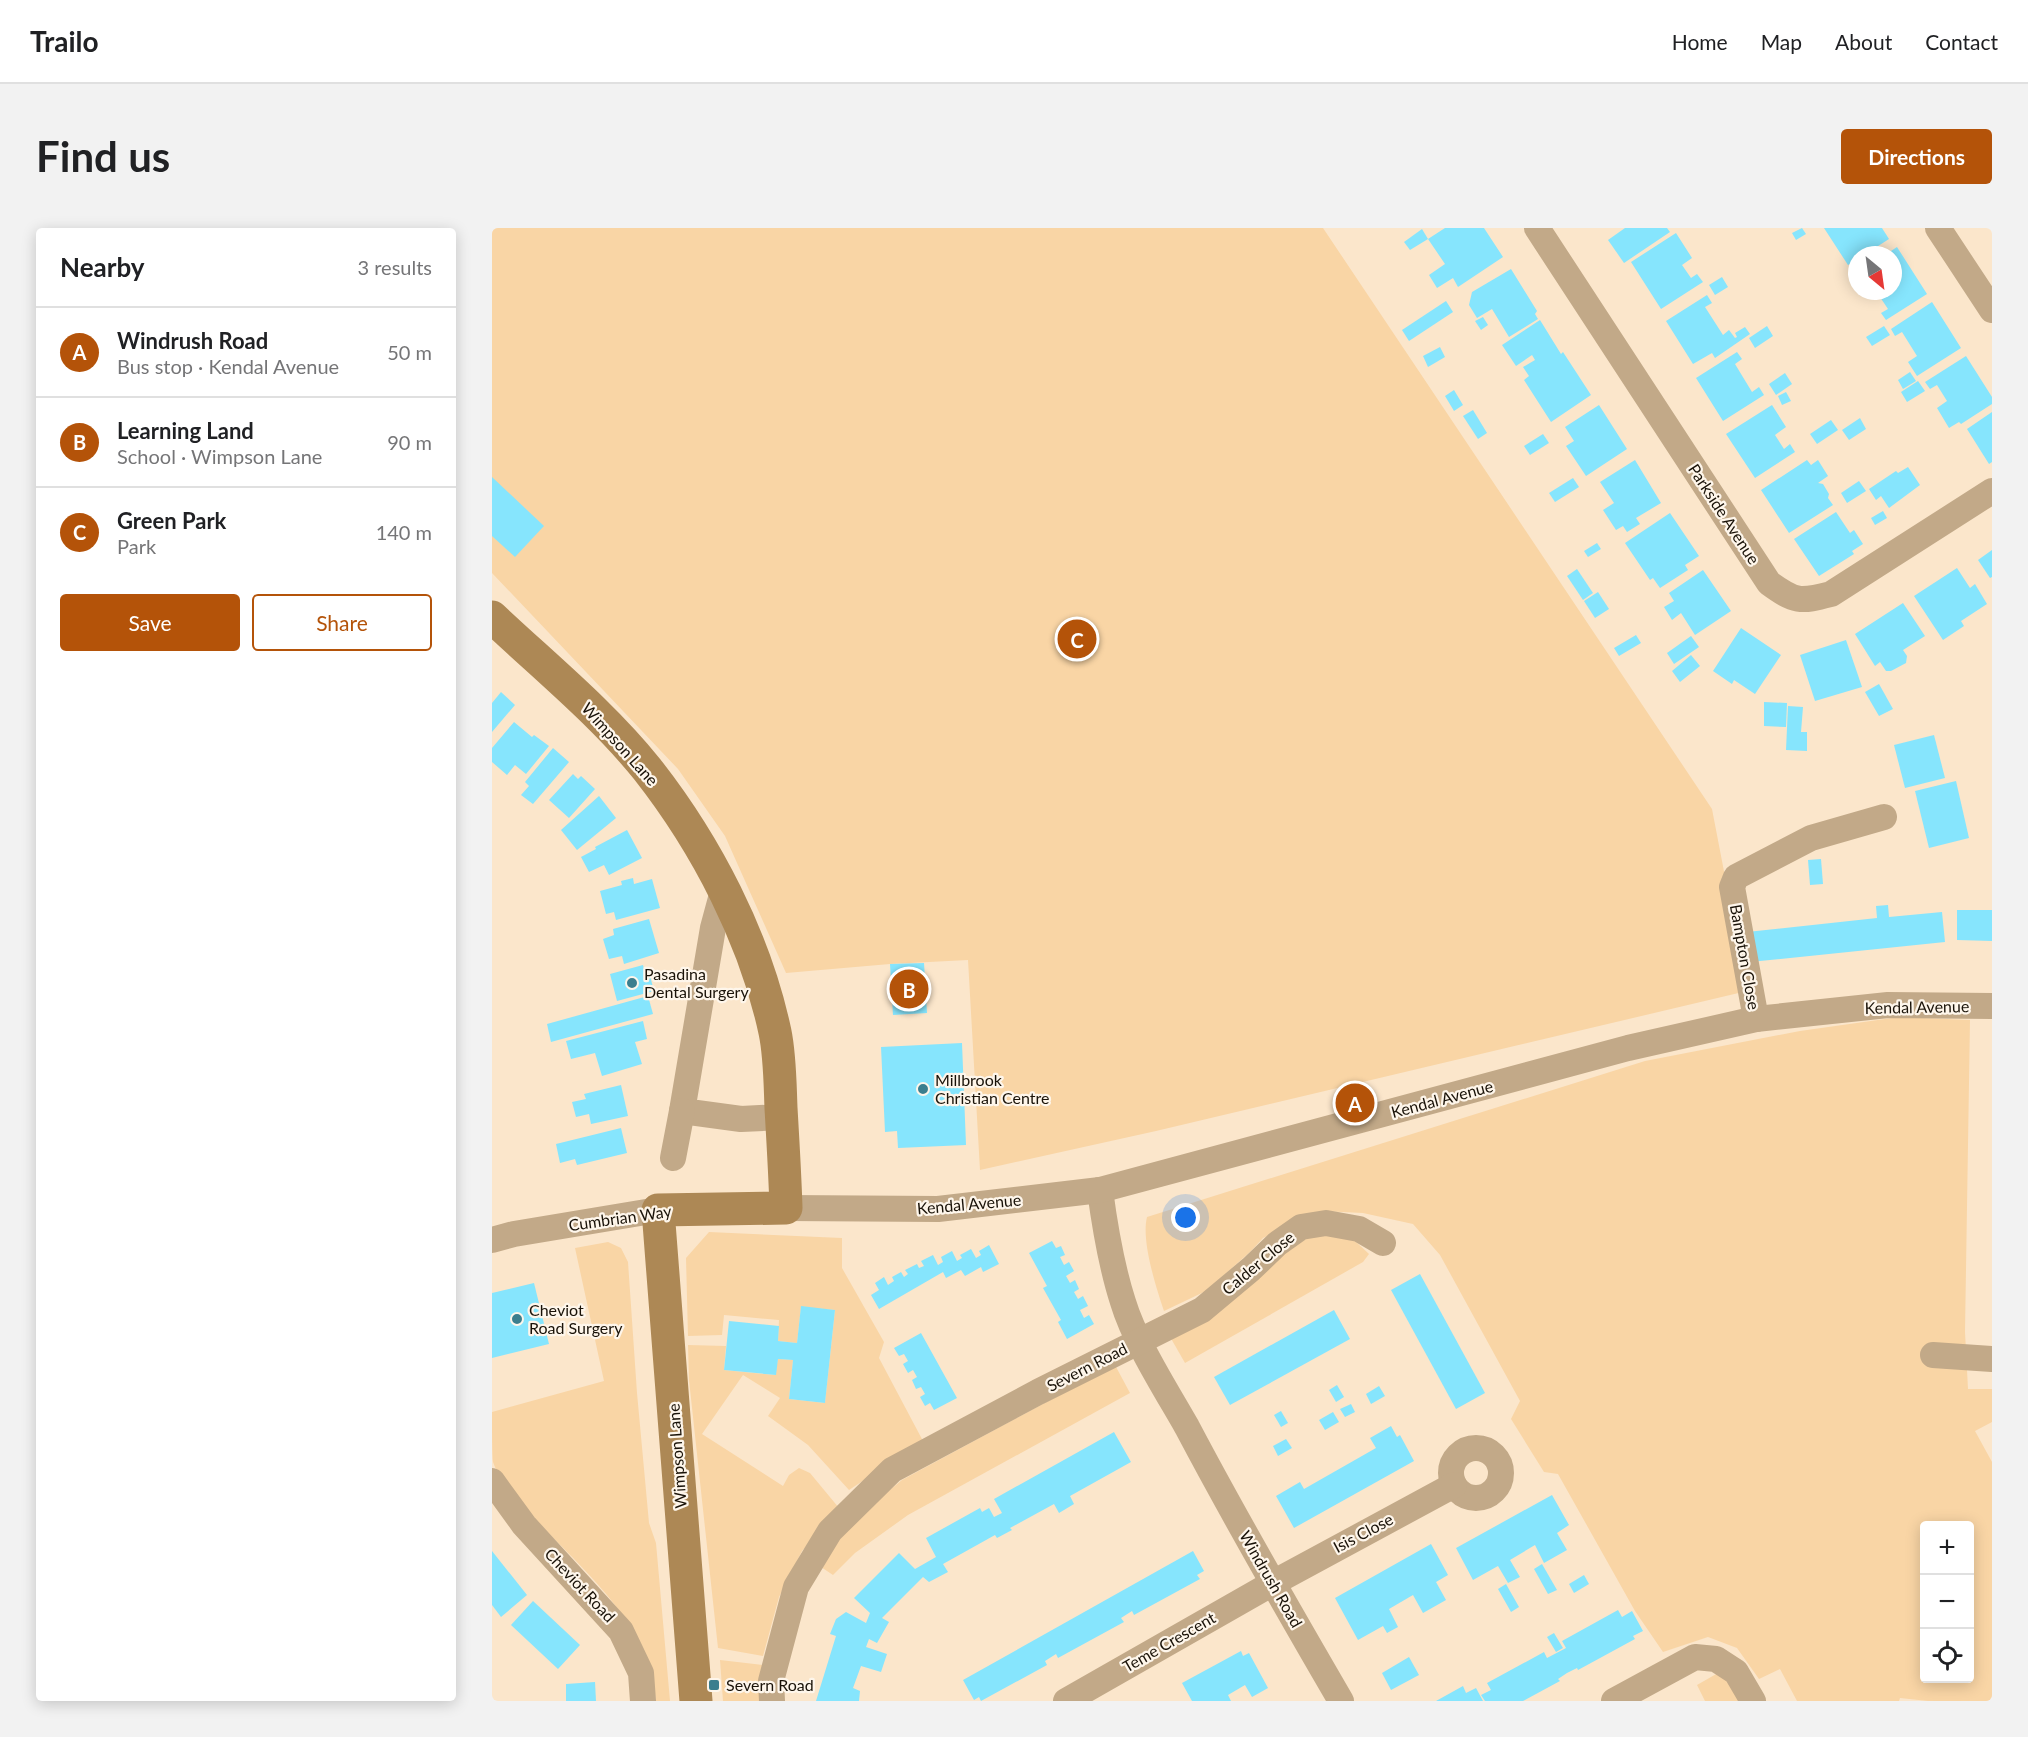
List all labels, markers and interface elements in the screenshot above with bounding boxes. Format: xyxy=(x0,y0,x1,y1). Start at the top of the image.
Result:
text: Trailo xyxy=(30,24,99,58)
text: Home xyxy=(1672,29,1728,54)
text: Map xyxy=(1761,29,1802,54)
text: About xyxy=(1835,29,1892,54)
text: Contact xyxy=(1925,29,1998,54)
button: Directions xyxy=(1841,129,1992,184)
text: Find us xyxy=(36,131,170,181)
north arrow xyxy=(1848,246,1902,300)
text: Nearby xyxy=(60,251,145,283)
text: 3 results xyxy=(357,255,432,279)
text: Windrush Road xyxy=(117,327,268,354)
text: A xyxy=(73,340,86,364)
text: 50 m xyxy=(387,340,432,364)
text: Bus stop · Kendal Avenue xyxy=(117,354,339,378)
text: Learning Land xyxy=(117,417,254,444)
text: B xyxy=(73,430,86,454)
text: 90 m xyxy=(387,430,432,454)
text: School · Wimpson Lane xyxy=(117,444,322,468)
street label: Parkside Avenue xyxy=(1685,460,1764,568)
text: Green Park xyxy=(117,507,226,534)
text: C xyxy=(73,520,86,544)
text: 140 m xyxy=(376,520,432,544)
text: Park xyxy=(117,534,156,558)
button: Save xyxy=(60,594,240,651)
button: Share xyxy=(252,594,432,651)
pin: C xyxy=(1058,616,1096,662)
street label: Wimpson Lane xyxy=(578,698,663,789)
street label: Bampton Close xyxy=(1727,903,1764,1011)
place label: Pasadina Dental Surgery xyxy=(644,964,749,1001)
pin: B xyxy=(890,966,928,1011)
marker: Pasadina Dental Surgery xyxy=(625,976,639,990)
street label: Kendal Avenue xyxy=(1865,996,1969,1017)
place label: Millbrook Christian Centre xyxy=(935,1070,1050,1107)
street label: Kendal Avenue xyxy=(1389,1076,1495,1121)
pin: A xyxy=(1336,1080,1374,1126)
marker: Millbrook Christian Centre xyxy=(916,1082,930,1096)
street label: Kendal Avenue xyxy=(916,1189,1022,1218)
street label: Cumbrian Way xyxy=(567,1201,673,1234)
your location xyxy=(1171,1203,1200,1232)
street label: Calder Close xyxy=(1218,1227,1298,1298)
place label: Cheviot Road Surgery xyxy=(529,1300,623,1337)
marker: Cheviot Road Surgery xyxy=(510,1312,524,1326)
street label: Severn Road xyxy=(1043,1338,1130,1395)
street label: Wimpson Lane xyxy=(663,1403,690,1509)
street label: Isis Close xyxy=(1330,1509,1396,1556)
map controls xyxy=(1920,1521,1974,1683)
button: + xyxy=(1920,1521,1974,1575)
street label: Windrush Road xyxy=(1236,1527,1307,1630)
street label: Cheviot Road xyxy=(541,1544,619,1626)
button: − xyxy=(1920,1575,1974,1629)
street label: Teme Crescent xyxy=(1119,1607,1219,1676)
button: locate xyxy=(1920,1629,1974,1683)
place label: Severn Road xyxy=(726,1675,814,1694)
marker: Severn Road xyxy=(707,1678,721,1692)

